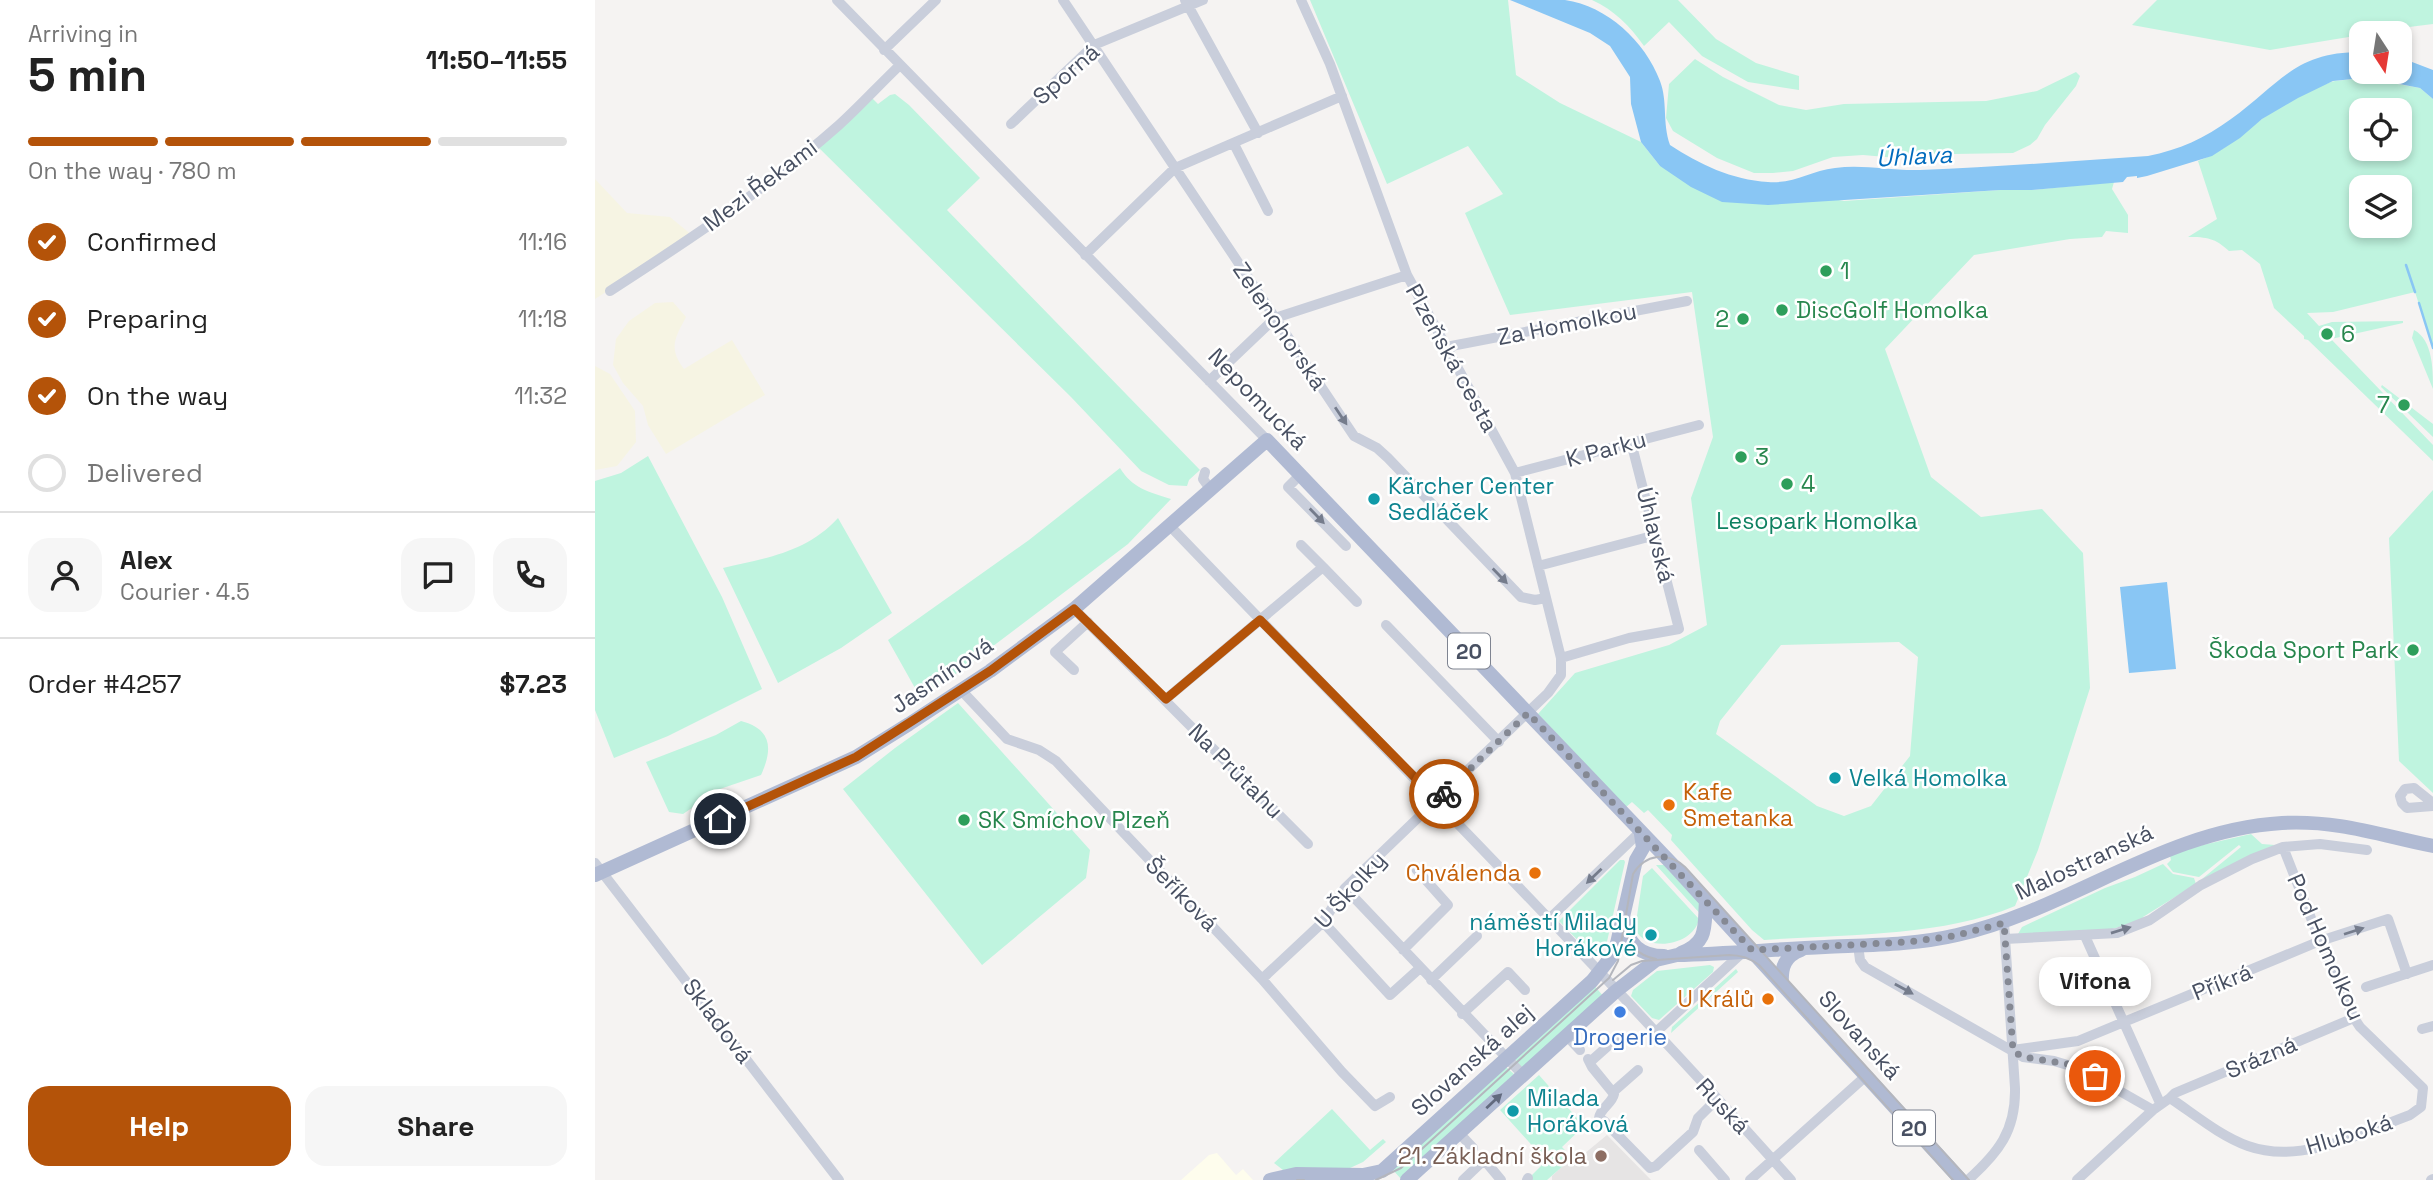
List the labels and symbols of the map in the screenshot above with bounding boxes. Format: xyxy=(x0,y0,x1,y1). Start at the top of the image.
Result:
north arrow xyxy=(2349,21,2411,84)
street label: Sporná xyxy=(1026,37,1106,111)
street label: Mezi Řekami xyxy=(697,132,823,238)
water label: Úhlava xyxy=(1875,139,1953,173)
street label: Zelenohorská xyxy=(1226,256,1334,396)
place label: 1 xyxy=(1840,256,1850,286)
marker: 1 xyxy=(1818,263,1834,279)
street label: Plzeňská cesta xyxy=(1399,279,1505,437)
place label: DiscGolf Homolka xyxy=(1796,295,1988,325)
street label: Za Homolkou xyxy=(1495,296,1639,352)
marker: DiscGolf Homolka xyxy=(1774,302,1790,318)
place label: 2 xyxy=(1715,304,1729,334)
marker: 2 xyxy=(1735,311,1751,327)
place label: 6 xyxy=(2341,319,2355,349)
marker: 6 xyxy=(2319,326,2335,342)
street label: Nepomucká xyxy=(1202,342,1314,456)
place label: 7 xyxy=(2377,390,2390,420)
marker: 7 xyxy=(2396,397,2412,413)
one-way arrow xyxy=(1334,407,1348,425)
street label: K Parku xyxy=(1563,424,1649,474)
place label: 3 xyxy=(1755,442,1769,472)
marker: 3 xyxy=(1733,449,1749,465)
place label: 4 xyxy=(1801,469,1815,499)
place label: Kärcher Center Sedláček xyxy=(1388,471,1554,527)
marker: 4 xyxy=(1779,476,1795,492)
street label: Úhlavská xyxy=(1630,484,1682,586)
marker: Kärcher Center Sedláček xyxy=(1366,491,1382,507)
park label: Lesopark Homolka xyxy=(1716,506,1918,536)
one-way arrow xyxy=(1309,507,1325,524)
one-way arrow xyxy=(1492,567,1509,584)
street label: Jasmínová xyxy=(885,630,999,720)
road number: 20 xyxy=(1448,634,1490,668)
place label: Škoda Sport Park xyxy=(2209,635,2399,665)
marker: Škoda Sport Park xyxy=(2405,642,2421,658)
street label: Na Průtahu xyxy=(1182,717,1290,825)
courier xyxy=(1409,759,1479,829)
place label: Velká Homolka xyxy=(1849,763,2007,793)
marker: Velká Homolka xyxy=(1827,770,1843,786)
place label: Kafe Smetanka xyxy=(1683,777,1793,833)
pin xyxy=(690,789,750,849)
marker: Kafe Smetanka xyxy=(1661,797,1677,813)
place label: SK Smíchov Plzeň xyxy=(978,805,1170,835)
marker: SK Smíchov Plzeň xyxy=(956,812,972,828)
street label: Malostranská xyxy=(2010,817,2158,907)
street label: U Školky xyxy=(1308,845,1392,935)
street label: Šeříková xyxy=(1139,850,1225,938)
place label: Chválenda xyxy=(1406,858,1521,888)
marker: Chválenda xyxy=(1527,865,1543,881)
one-way arrow xyxy=(1586,868,1603,884)
street label: Pod Homolkou xyxy=(2280,869,2372,1025)
place label: náměstí Milady Horákové xyxy=(1469,907,1637,963)
one-way arrow xyxy=(2111,925,2132,935)
one-way arrow xyxy=(2344,925,2365,935)
marker: náměstí Milady Horákové xyxy=(1643,927,1659,943)
street label: Příkrá xyxy=(2188,956,2256,1008)
callout: Vifona xyxy=(2039,957,2151,1006)
street label: Skladová xyxy=(676,973,760,1069)
one-way arrow xyxy=(1894,983,1914,995)
place label: U Králů xyxy=(1678,984,1754,1014)
street label: Slovanská xyxy=(1812,984,1908,1086)
marker: U Králů xyxy=(1760,991,1776,1007)
street label: Slovanská alej xyxy=(1405,997,1539,1123)
marker: Drogerie xyxy=(1612,1004,1628,1020)
place label: Drogerie xyxy=(1573,1022,1667,1052)
street label: Srázná xyxy=(2221,1029,2301,1085)
pin xyxy=(2065,1046,2125,1106)
street label: Ruská xyxy=(1690,1072,1756,1140)
place label: Milada Horáková xyxy=(1527,1083,1629,1139)
one-way arrow xyxy=(1485,1094,1502,1110)
marker: Milada Horáková xyxy=(1505,1103,1521,1119)
street label: Hluboká xyxy=(2302,1107,2396,1161)
road number: 20 xyxy=(1893,1110,1935,1146)
place label: 21. Základní škola xyxy=(1398,1141,1587,1171)
marker: 21. Základní škola xyxy=(1593,1148,1609,1164)

